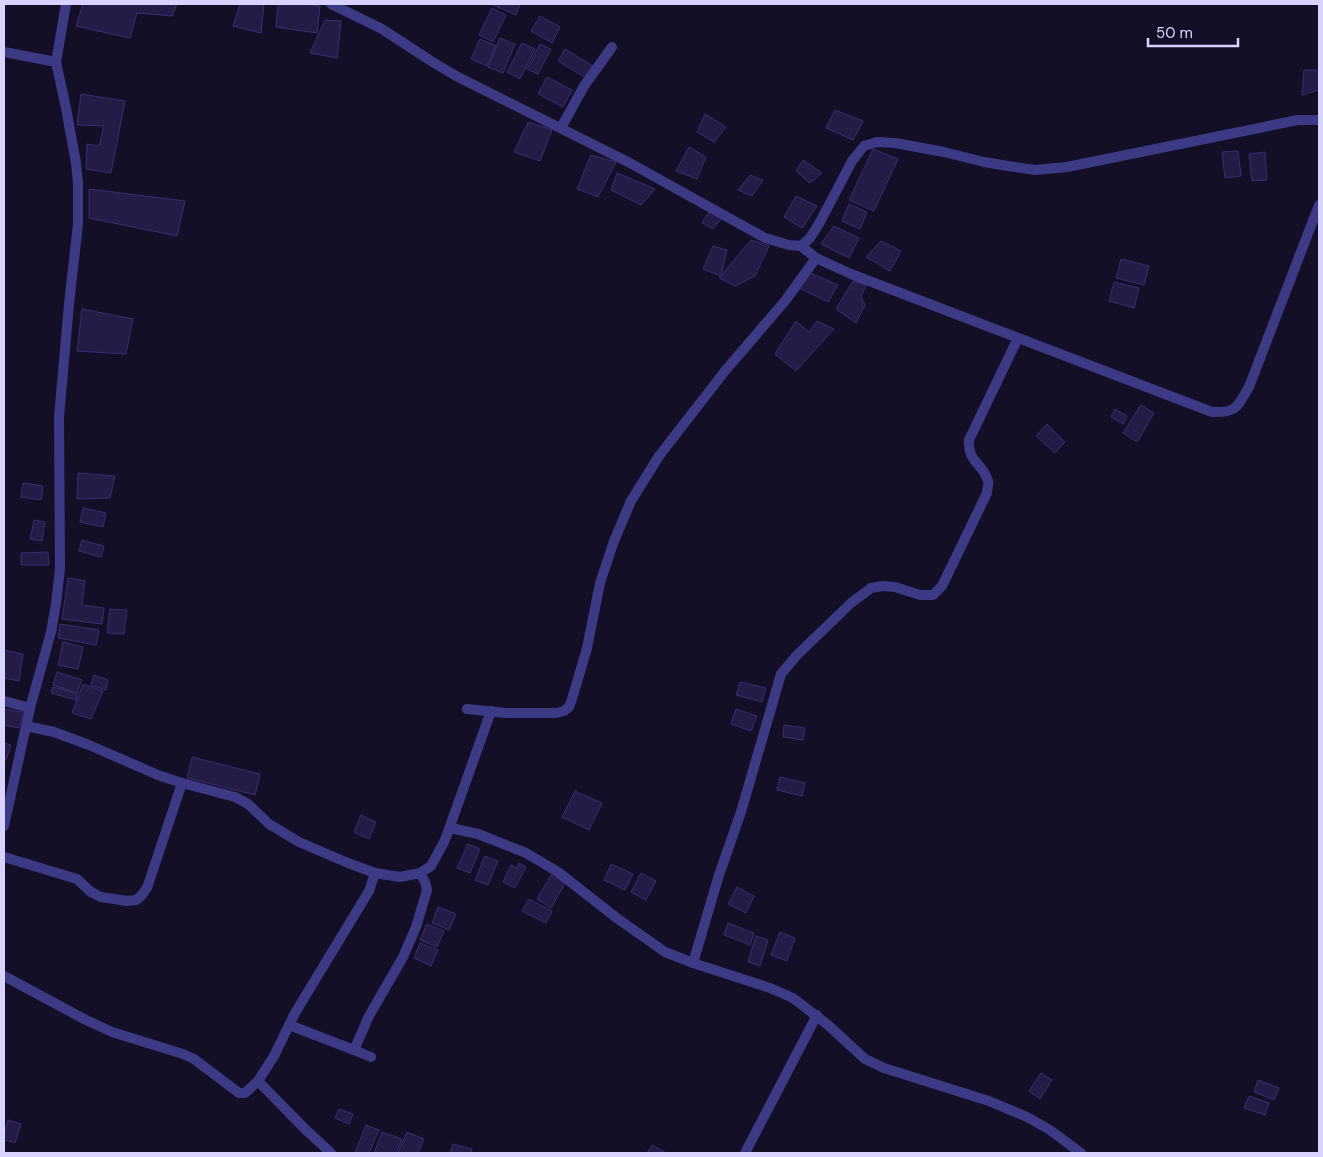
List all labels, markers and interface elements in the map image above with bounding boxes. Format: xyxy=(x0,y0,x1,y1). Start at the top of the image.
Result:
scale bar xyxy=(1148,15,1238,47)
text: 50 m xyxy=(1156,23,1193,43)

